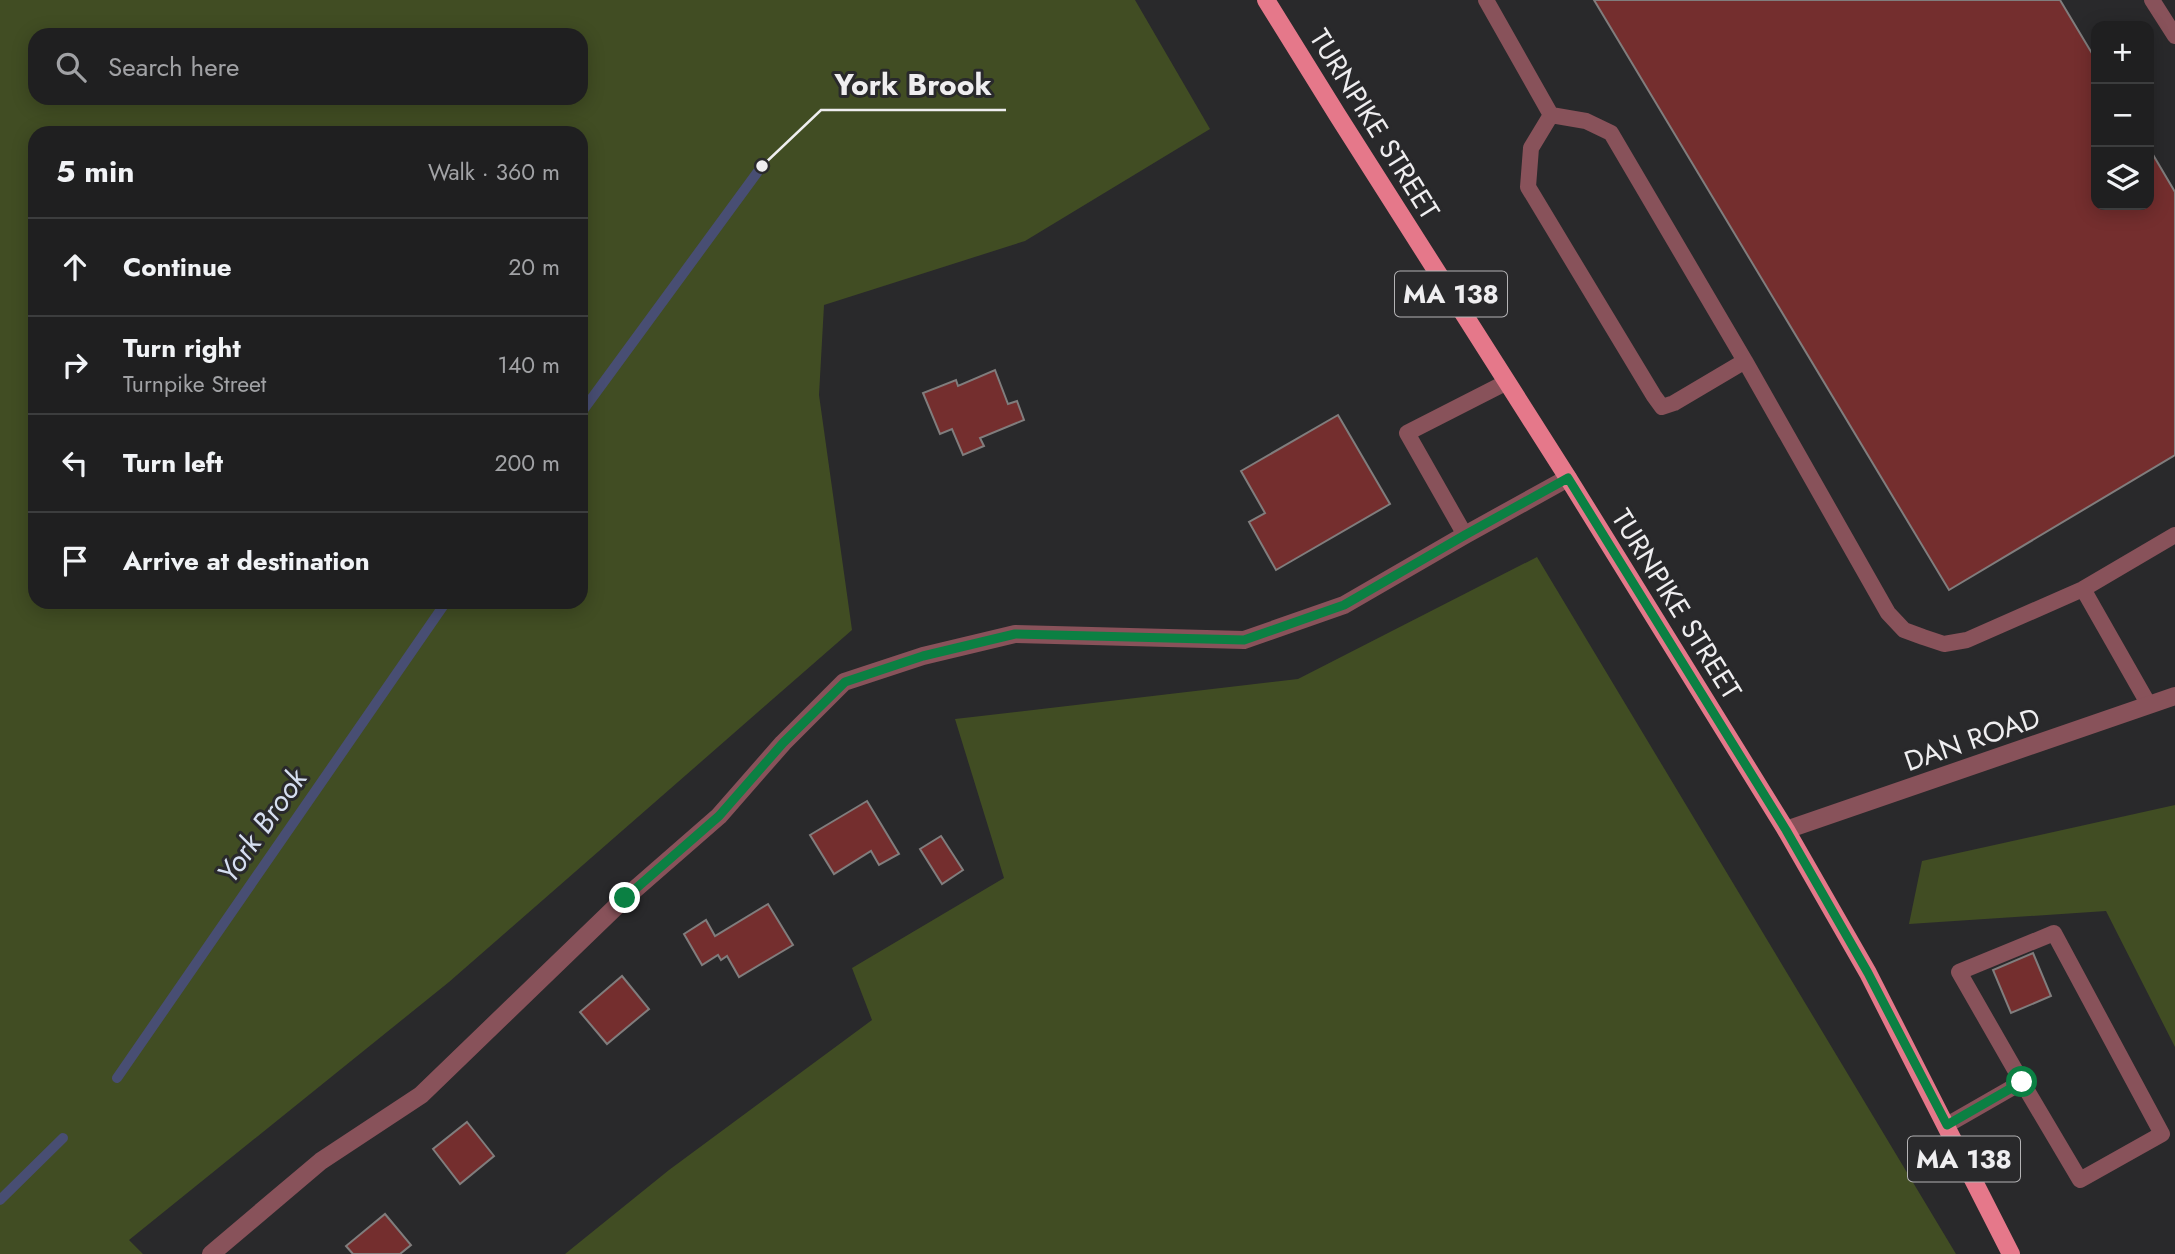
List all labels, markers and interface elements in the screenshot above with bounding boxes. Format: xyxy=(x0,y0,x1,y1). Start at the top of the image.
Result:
street label: TURNPIKE STREET xyxy=(1300,21,1450,227)
map controls xyxy=(2091,21,2154,210)
button: + xyxy=(2091,21,2154,84)
search box xyxy=(28,28,588,105)
icon: search xyxy=(52,48,90,86)
text: Search here xyxy=(108,48,240,86)
callout: York Brook xyxy=(821,59,1006,110)
text: York Brook xyxy=(833,63,993,106)
button: − xyxy=(2091,84,2154,147)
button: layers xyxy=(2091,147,2154,210)
text: 5 min xyxy=(56,150,134,193)
text: Walk · 360 m xyxy=(428,155,560,189)
icon: ahead xyxy=(56,248,94,286)
text: Continue xyxy=(123,248,232,286)
text: 20 m xyxy=(508,250,560,284)
road number: MA 138 xyxy=(1395,272,1507,316)
text: Turn right xyxy=(123,329,241,367)
icon: right xyxy=(56,346,94,384)
text: 140 m xyxy=(498,348,560,382)
text: Turnpike Street xyxy=(123,367,266,401)
icon: left xyxy=(56,444,94,482)
text: Turn left xyxy=(123,444,223,482)
text: 200 m xyxy=(494,446,560,480)
street label: TURNPIKE STREET xyxy=(1602,501,1752,707)
icon: arrive xyxy=(56,542,94,580)
text: Arrive at destination xyxy=(123,542,370,580)
street label: DAN ROAD xyxy=(1899,697,2046,782)
water label: York Brook xyxy=(206,759,318,892)
route end xyxy=(609,882,640,913)
route start xyxy=(2006,1066,2037,1097)
road number: MA 138 xyxy=(1908,1136,2020,1182)

